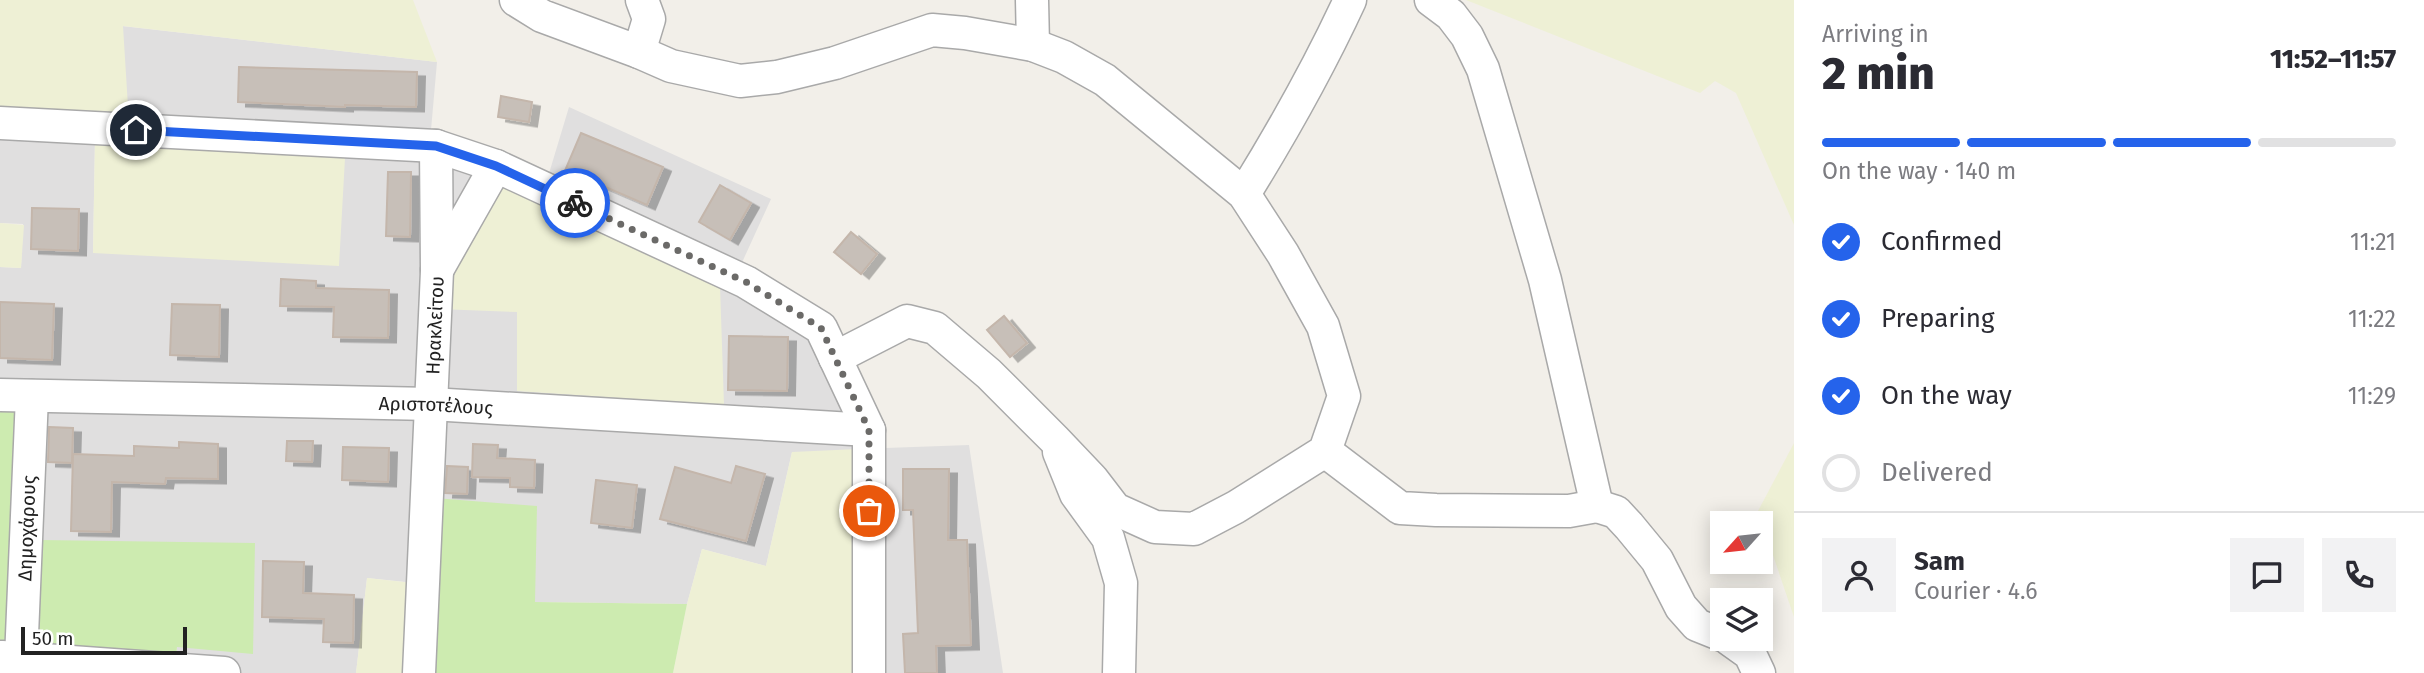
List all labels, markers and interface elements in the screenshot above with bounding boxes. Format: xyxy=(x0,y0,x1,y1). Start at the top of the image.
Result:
text: Arriving in xyxy=(1822,20,1929,48)
text: 11:52–11:57 xyxy=(2270,44,2396,75)
text: 2 min xyxy=(1822,46,1935,101)
pin xyxy=(106,100,166,160)
icon: home xyxy=(117,111,155,149)
text: On the way · 140 m xyxy=(1822,157,2016,185)
courier xyxy=(540,168,610,238)
icon: bike xyxy=(556,184,594,222)
icon: check xyxy=(1822,223,1860,261)
text: Confirmed xyxy=(1881,226,2002,257)
text: 11:21 xyxy=(2350,228,2396,256)
street label: Ηρακλείτου xyxy=(421,275,449,375)
icon: check xyxy=(1822,300,1860,338)
text: Preparing xyxy=(1881,303,1994,334)
text: 11:22 xyxy=(2348,305,2396,333)
icon: check xyxy=(1822,377,1860,415)
text: On the way xyxy=(1881,380,2012,411)
text: 11:29 xyxy=(2348,382,2396,410)
street label: Αριστοτέλους xyxy=(378,392,494,420)
text: Delivered xyxy=(1881,457,1993,488)
street label: Δημοχάρους xyxy=(13,475,41,582)
pin xyxy=(839,481,899,541)
icon: bag xyxy=(850,492,888,530)
north arrow xyxy=(1710,511,1773,574)
map controls xyxy=(1710,511,1773,651)
button: person xyxy=(1822,538,1896,612)
button: chat xyxy=(2230,538,2304,612)
button: phone xyxy=(2322,538,2396,612)
text: Sam xyxy=(1914,546,1965,577)
text: Courier · 4.6 xyxy=(1914,577,2038,605)
button: layers xyxy=(1710,588,1773,651)
scale bar xyxy=(21,624,187,656)
text: 50 m xyxy=(32,627,73,650)

